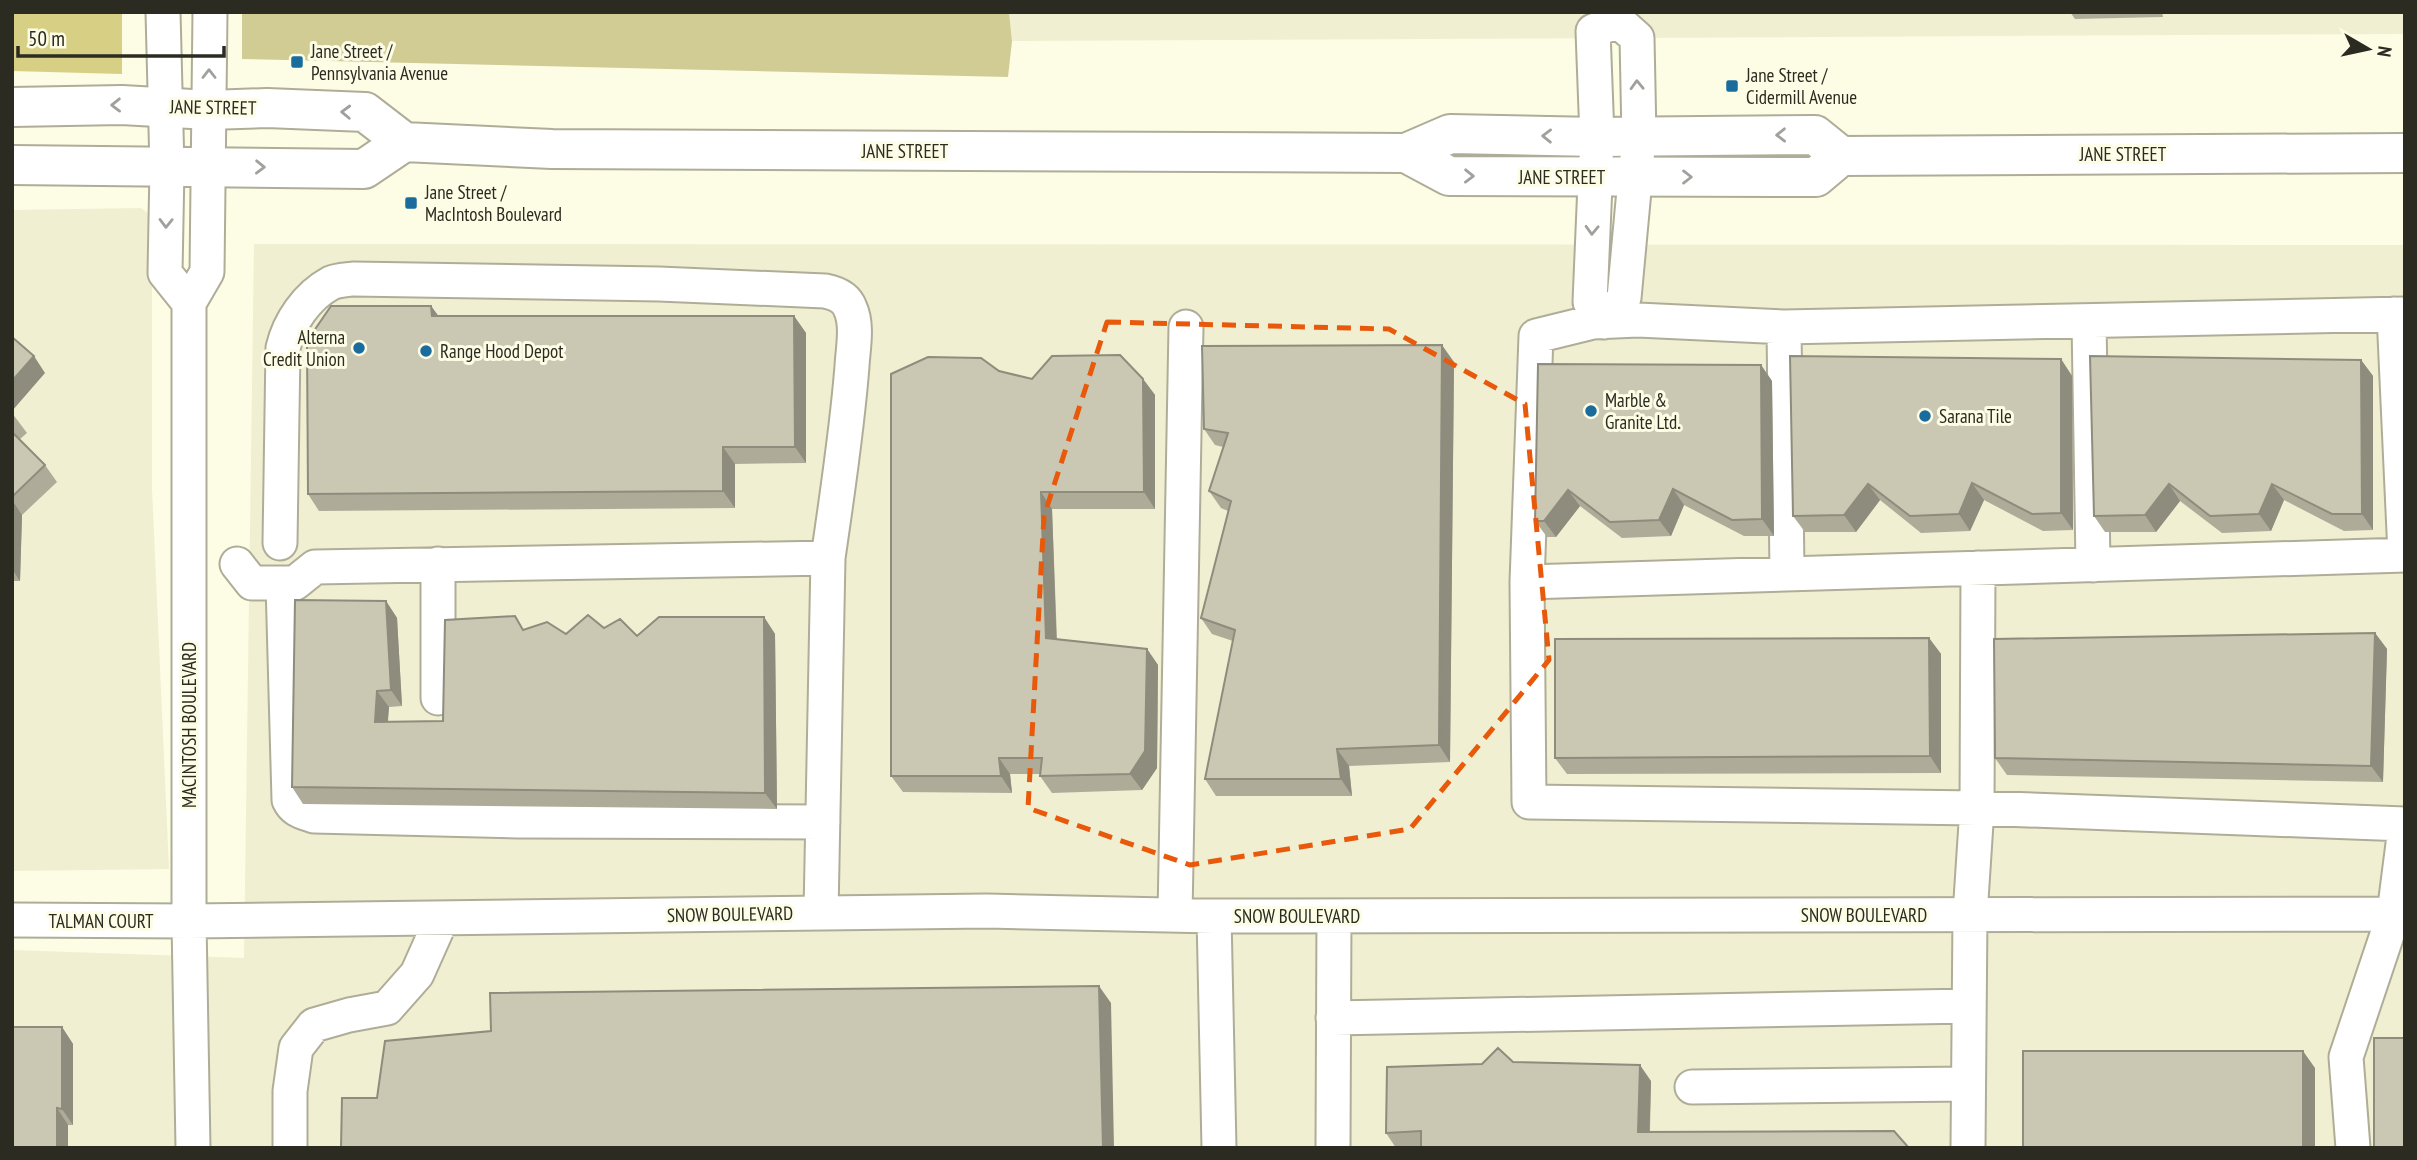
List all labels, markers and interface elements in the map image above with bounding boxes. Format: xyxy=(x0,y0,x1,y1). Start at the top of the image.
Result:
scale bar xyxy=(18,14,224,58)
north arrow xyxy=(2333,14,2403,84)
text: 50 m xyxy=(28,25,65,52)
place label: Jane Street / Pennsylvania Avenue xyxy=(310,39,448,85)
text: N xyxy=(2372,45,2397,59)
marker: Jane Street / Pennsylvania Avenue xyxy=(289,54,305,70)
place label: Jane Street / Cidermill Avenue xyxy=(1745,63,1857,109)
one-way arrow xyxy=(201,68,217,79)
marker: Jane Street / Cidermill Avenue xyxy=(1724,78,1740,94)
one-way arrow xyxy=(1629,79,1645,89)
street label: JANE STREET xyxy=(169,94,257,120)
one-way arrow xyxy=(110,97,121,113)
one-way arrow xyxy=(340,104,351,119)
one-way arrow xyxy=(1775,127,1785,143)
one-way arrow xyxy=(1541,128,1551,144)
street label: JANE STREET xyxy=(861,139,949,163)
street label: JANE STREET xyxy=(2079,142,2167,166)
one-way arrow xyxy=(255,159,265,175)
street label: JANE STREET xyxy=(1518,165,1606,189)
one-way arrow xyxy=(1464,168,1474,184)
one-way arrow xyxy=(1683,169,1693,185)
place label: Jane Street / MacIntosh Boulevard xyxy=(424,180,562,226)
marker: Jane Street / MacIntosh Boulevard xyxy=(403,195,419,211)
one-way arrow xyxy=(158,218,174,229)
one-way arrow xyxy=(1585,225,1600,236)
place label: Alterna Credit Union xyxy=(263,325,345,371)
place label: Range Hood Depot xyxy=(440,339,564,363)
marker: Alterna Credit Union xyxy=(351,340,367,356)
marker: Range Hood Depot xyxy=(418,343,434,359)
place label: Marble & Granite Ltd. xyxy=(1605,388,1681,434)
marker: Marble & Granite Ltd. xyxy=(1583,403,1599,419)
place label: Sarana Tile xyxy=(1939,404,2012,428)
marker: Sarana Tile xyxy=(1917,408,1933,424)
street label: MACINTOSH BOULEVARD xyxy=(177,642,201,808)
street label: SNOW BOULEVARD xyxy=(667,901,793,927)
street label: SNOW BOULEVARD xyxy=(1801,903,1927,927)
street label: SNOW BOULEVARD xyxy=(1234,904,1360,928)
street label: TALMAN COURT xyxy=(49,909,154,933)

